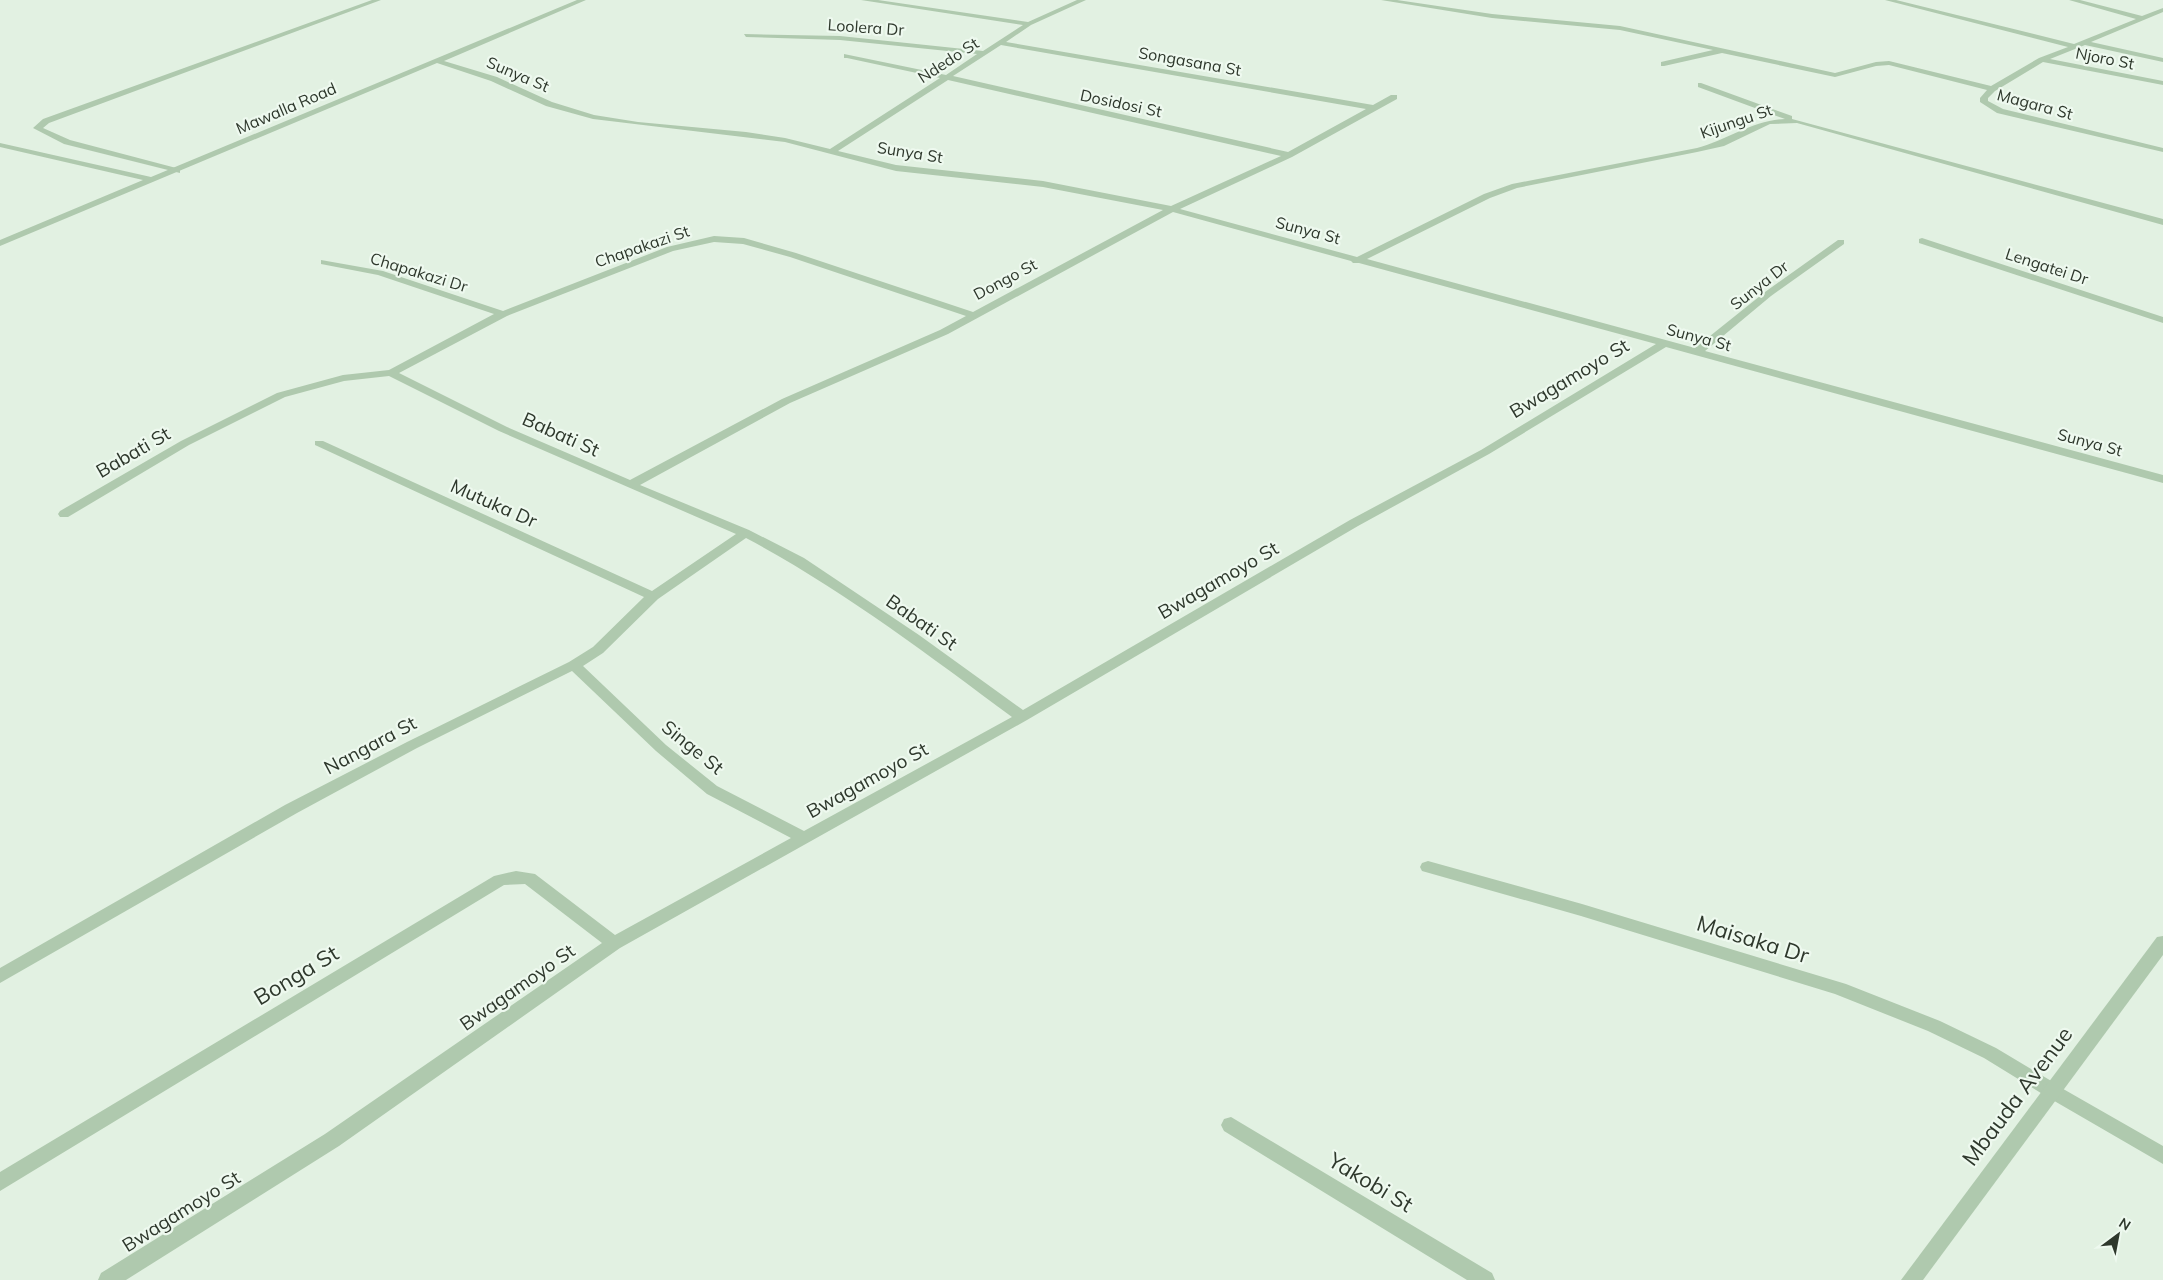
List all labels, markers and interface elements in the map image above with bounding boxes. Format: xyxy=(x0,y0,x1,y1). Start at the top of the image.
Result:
street label: Loolera Dr xyxy=(827,14,905,40)
street label: Ndedo St xyxy=(914,33,983,87)
street label: Songasana St xyxy=(1137,42,1243,80)
street label: Njoro St xyxy=(2074,43,2136,74)
street label: Sunya St xyxy=(484,52,553,96)
street label: Mawalla Road xyxy=(233,78,339,138)
street label: Magara St xyxy=(1995,84,2075,124)
street label: Dosidosi St xyxy=(1078,85,1164,121)
street label: Kijungu St xyxy=(1697,99,1775,143)
street label: Sunya St xyxy=(876,137,945,167)
street label: Sunya St xyxy=(1273,212,1343,248)
street label: Chapakazi St xyxy=(592,220,692,272)
street label: Lengatei Dr xyxy=(2003,243,2091,289)
street label: Chapakazi Dr xyxy=(368,248,470,296)
street label: Dongo St xyxy=(970,254,1040,304)
street label: Sunya Dr xyxy=(1726,256,1792,314)
street label: Sunya St xyxy=(1664,319,1734,355)
street label: Bwagamoyo St xyxy=(1505,333,1633,423)
street label: Babati St xyxy=(519,406,604,462)
street label: Babati St xyxy=(92,421,175,483)
street label: Sunya St xyxy=(2055,424,2125,460)
street label: Mutuka Dr xyxy=(447,473,541,533)
street label: Bwagamoyo St xyxy=(1153,536,1283,624)
street label: Babati St xyxy=(882,589,963,655)
street label: Nangara St xyxy=(320,710,421,779)
street label: Singe St xyxy=(657,715,729,779)
street label: Bwagamoyo St xyxy=(802,737,932,823)
street label: Maisaka Dr xyxy=(1693,909,1813,969)
street label: Bwagamoyo St xyxy=(455,938,579,1036)
street label: Bonga St xyxy=(249,939,344,1011)
street label: Mbauda Avenue xyxy=(1956,1021,2078,1171)
street label: Yakobi St xyxy=(1323,1145,1419,1218)
street label: Bwagamoyo St xyxy=(117,1165,245,1257)
north arrow xyxy=(2093,1210,2143,1260)
text: N xyxy=(2116,1214,2134,1234)

